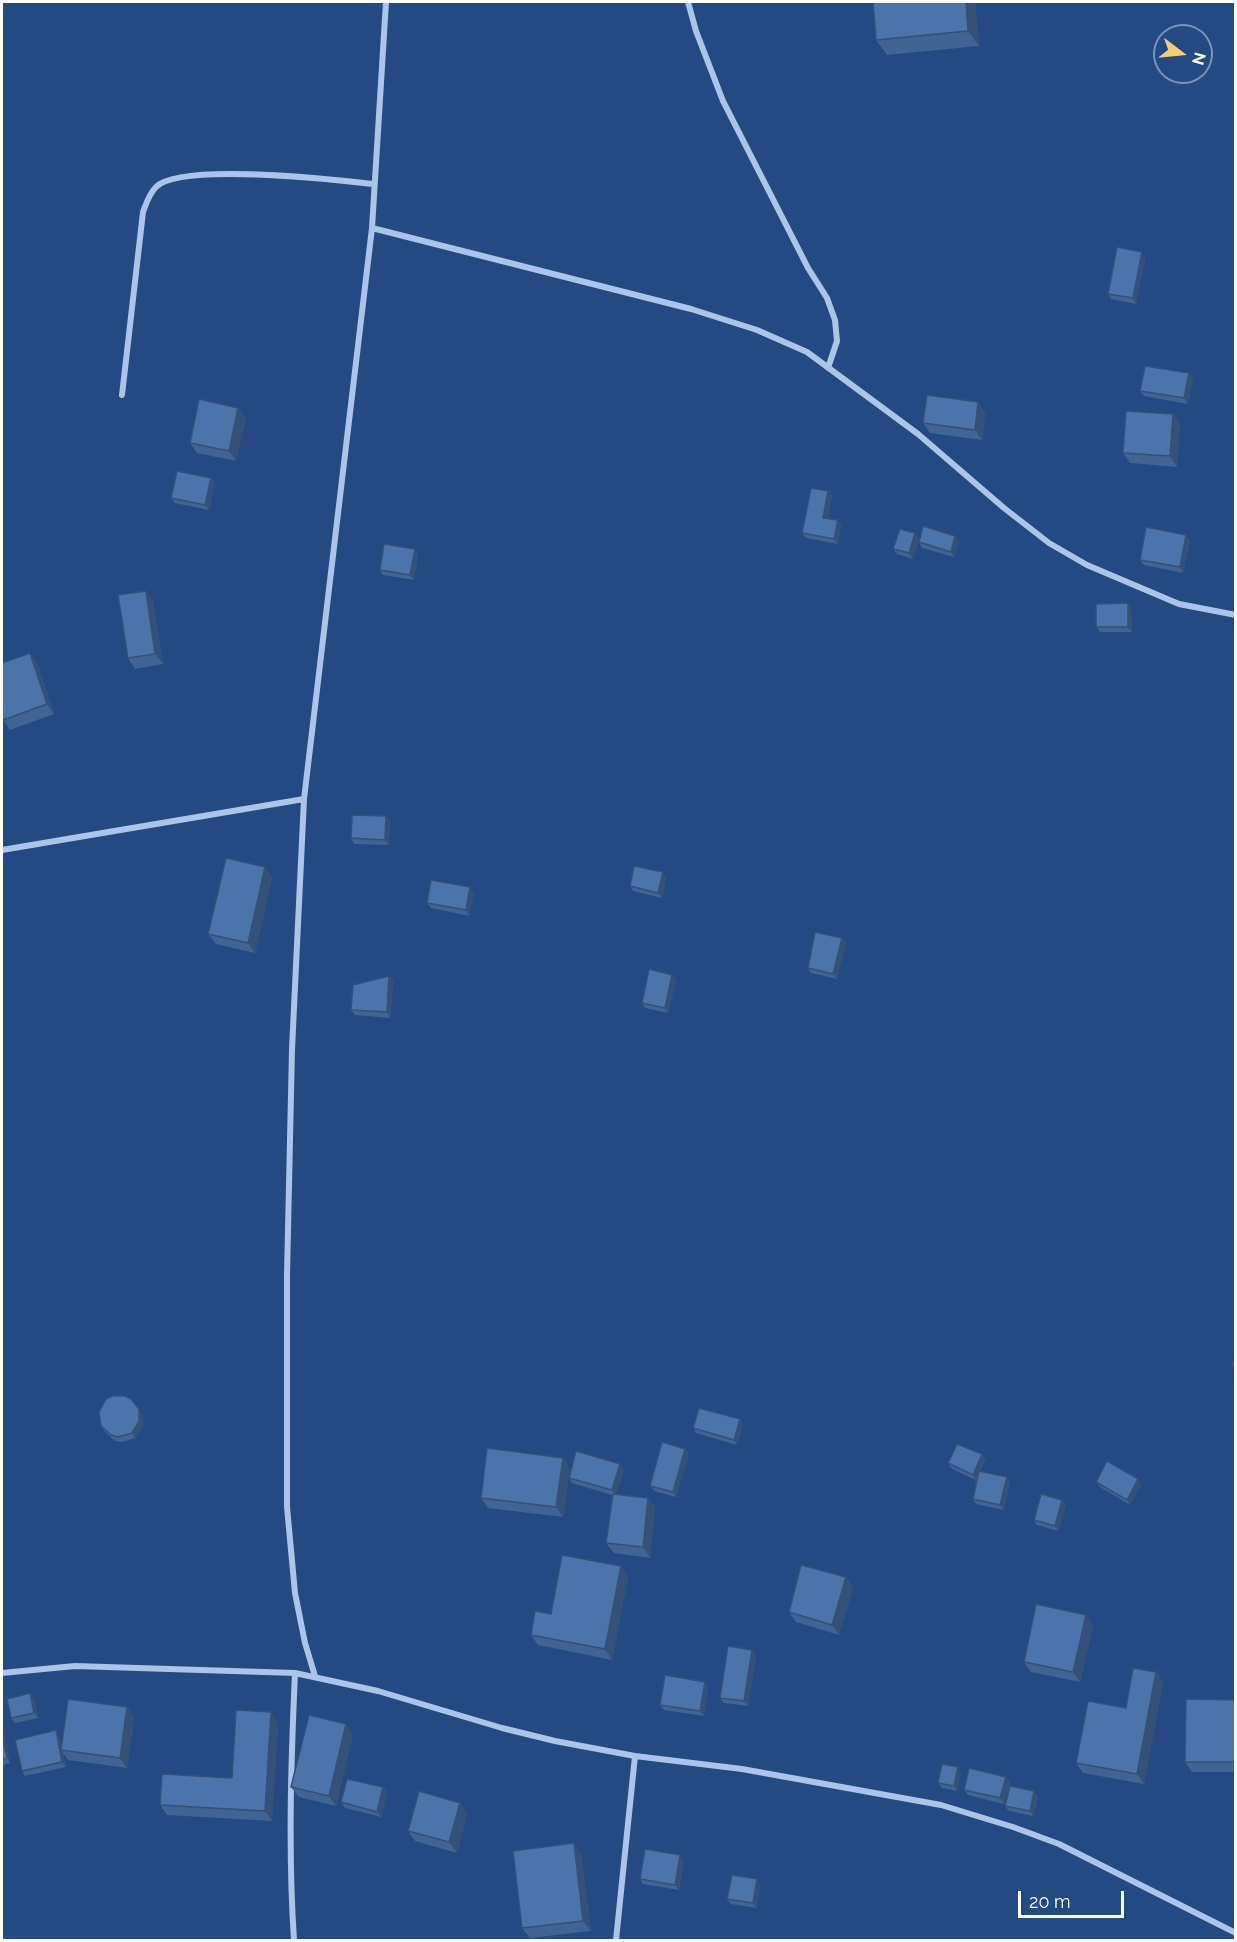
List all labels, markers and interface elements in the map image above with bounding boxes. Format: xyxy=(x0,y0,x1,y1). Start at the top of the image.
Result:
north arrow xyxy=(1153,24,1213,84)
text: N xyxy=(1188,50,1210,67)
scale bar xyxy=(1021,1879,1128,1917)
text: 20 m xyxy=(1029,1891,1071,1912)

